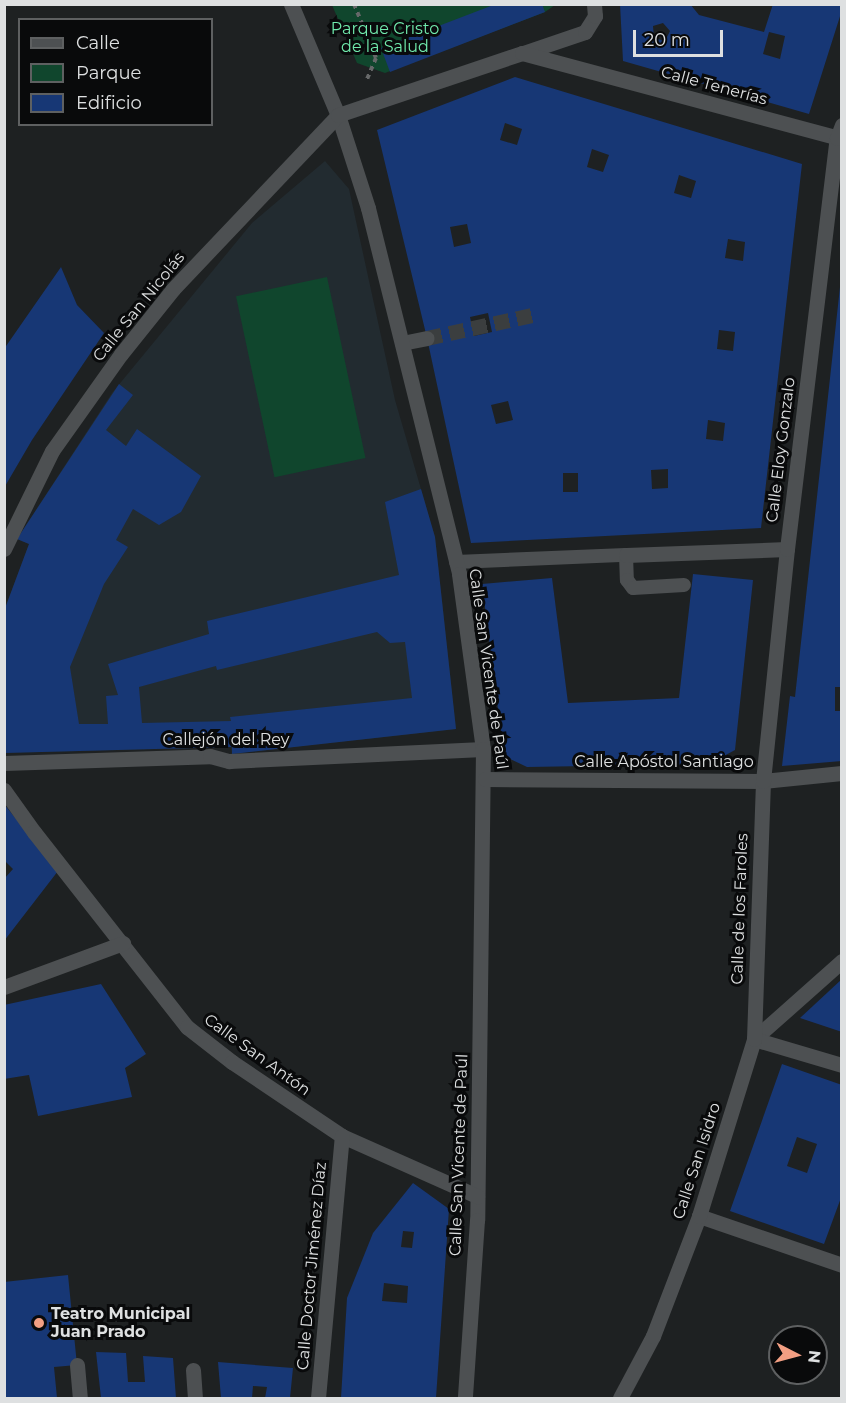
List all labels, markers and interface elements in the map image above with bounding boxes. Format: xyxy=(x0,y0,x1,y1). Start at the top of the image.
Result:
legend xyxy=(18,18,213,126)
scale bar xyxy=(636,18,726,56)
park label: Parque Cristo de la Salud xyxy=(331,19,439,57)
text: 20 m xyxy=(644,29,690,51)
text: Calle xyxy=(76,32,120,54)
text: Parque xyxy=(76,62,141,84)
street label: Calle Tenerías xyxy=(659,63,769,109)
text: Edificio xyxy=(76,92,142,114)
street label: Calle San Nicolás xyxy=(89,248,189,366)
street label: Calle Eloy Gonzalo xyxy=(763,376,799,524)
street label: Calle San Vicente de Paúl xyxy=(464,567,512,771)
street label: Callejón del Rey xyxy=(162,730,290,750)
street label: Calle Apóstol Santiago xyxy=(574,752,754,772)
street label: Calle de los Faroles xyxy=(728,833,752,985)
street label: Calle San Antón xyxy=(200,1010,314,1100)
street label: Calle San Vicente de Paúl xyxy=(446,1054,472,1256)
street label: Calle San Isidro xyxy=(669,1100,725,1222)
street label: Calle Doctor Jiménez Díaz xyxy=(293,1161,331,1371)
place label: Teatro Municipal Juan Prado xyxy=(51,1304,190,1342)
marker: Teatro Municipal Juan Prado xyxy=(32,1316,46,1330)
north arrow xyxy=(768,1325,828,1385)
text: N xyxy=(804,1349,825,1364)

